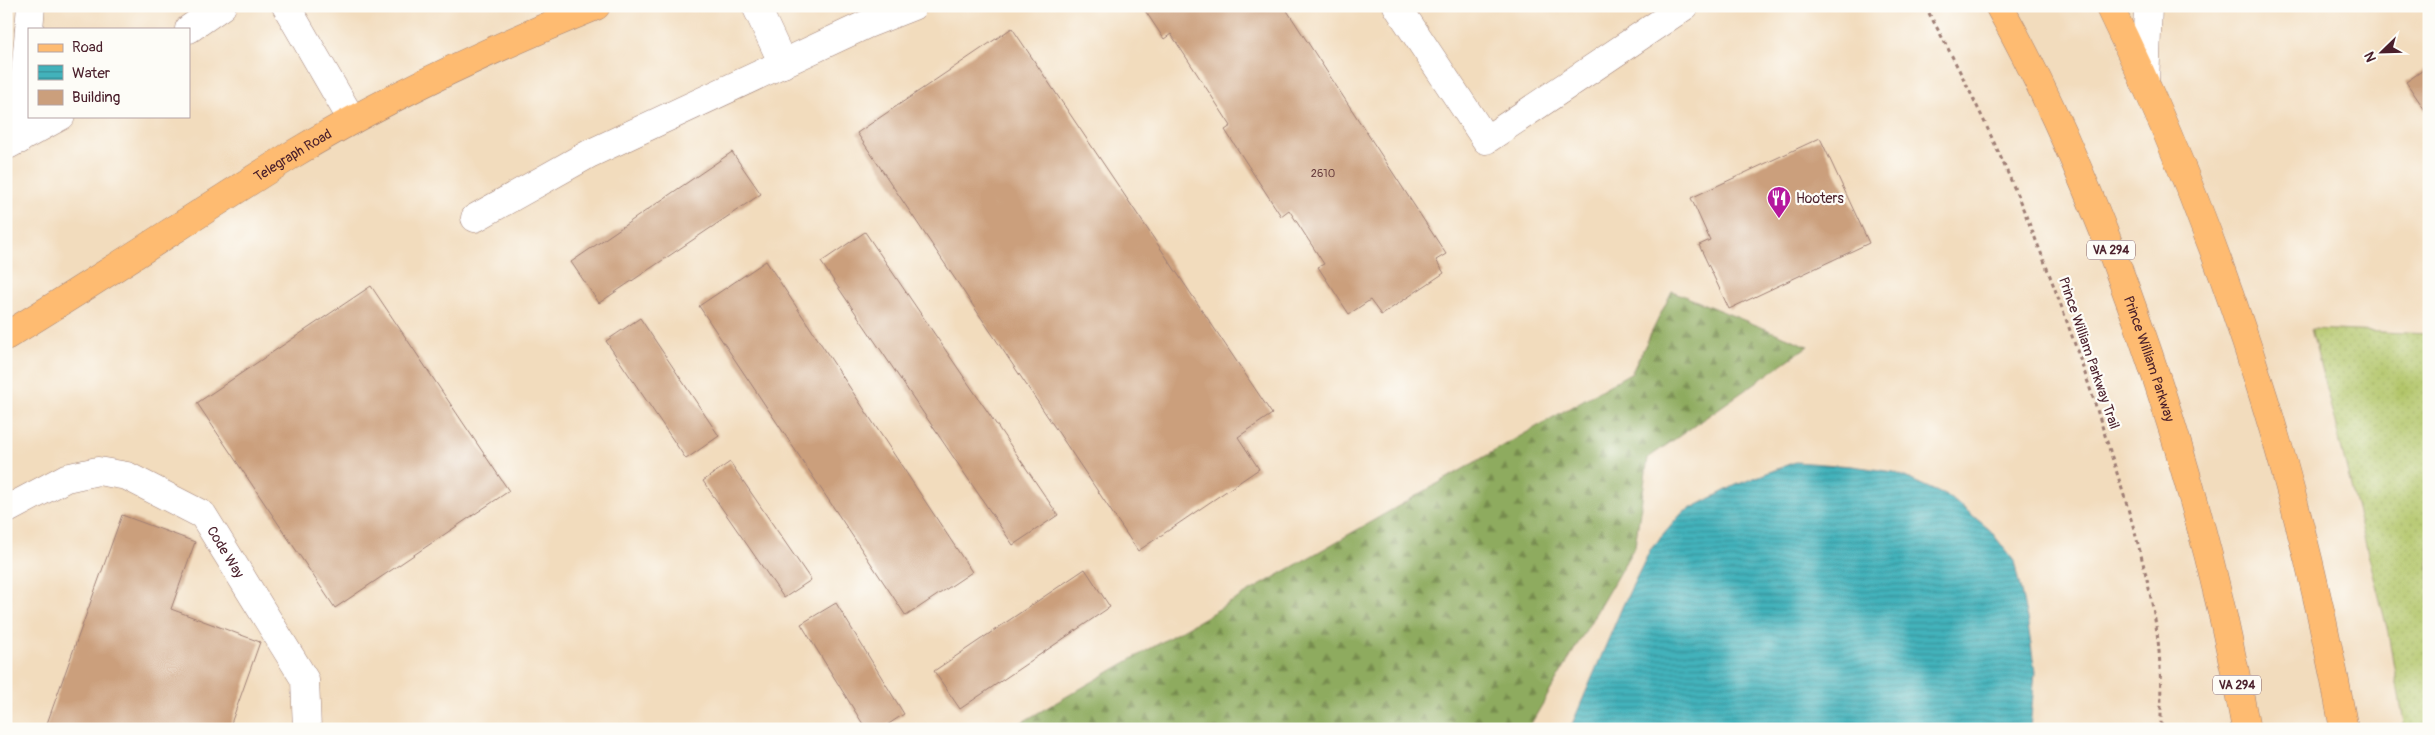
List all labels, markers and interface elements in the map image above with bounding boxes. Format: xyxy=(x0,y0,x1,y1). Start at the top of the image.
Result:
legend xyxy=(28,28,190,118)
north arrow xyxy=(2358,28,2408,78)
text: Road xyxy=(72,38,103,57)
text: N xyxy=(2361,49,2380,65)
text: Water xyxy=(72,64,111,83)
text: Building xyxy=(72,88,120,107)
street label: Telegraph Road xyxy=(251,125,335,185)
house number: 2610 xyxy=(1311,167,1335,180)
restaurant icon: Hooters xyxy=(1766,185,1792,219)
place label: Hooters xyxy=(1796,190,1844,207)
road number: VA 294 xyxy=(2087,240,2135,260)
street label: Prince William Parkway Trail xyxy=(2055,275,2123,431)
street label: Prince William Parkway xyxy=(2120,293,2178,424)
street label: Code Way xyxy=(203,523,248,581)
road number: VA 294 xyxy=(2213,676,2261,694)

